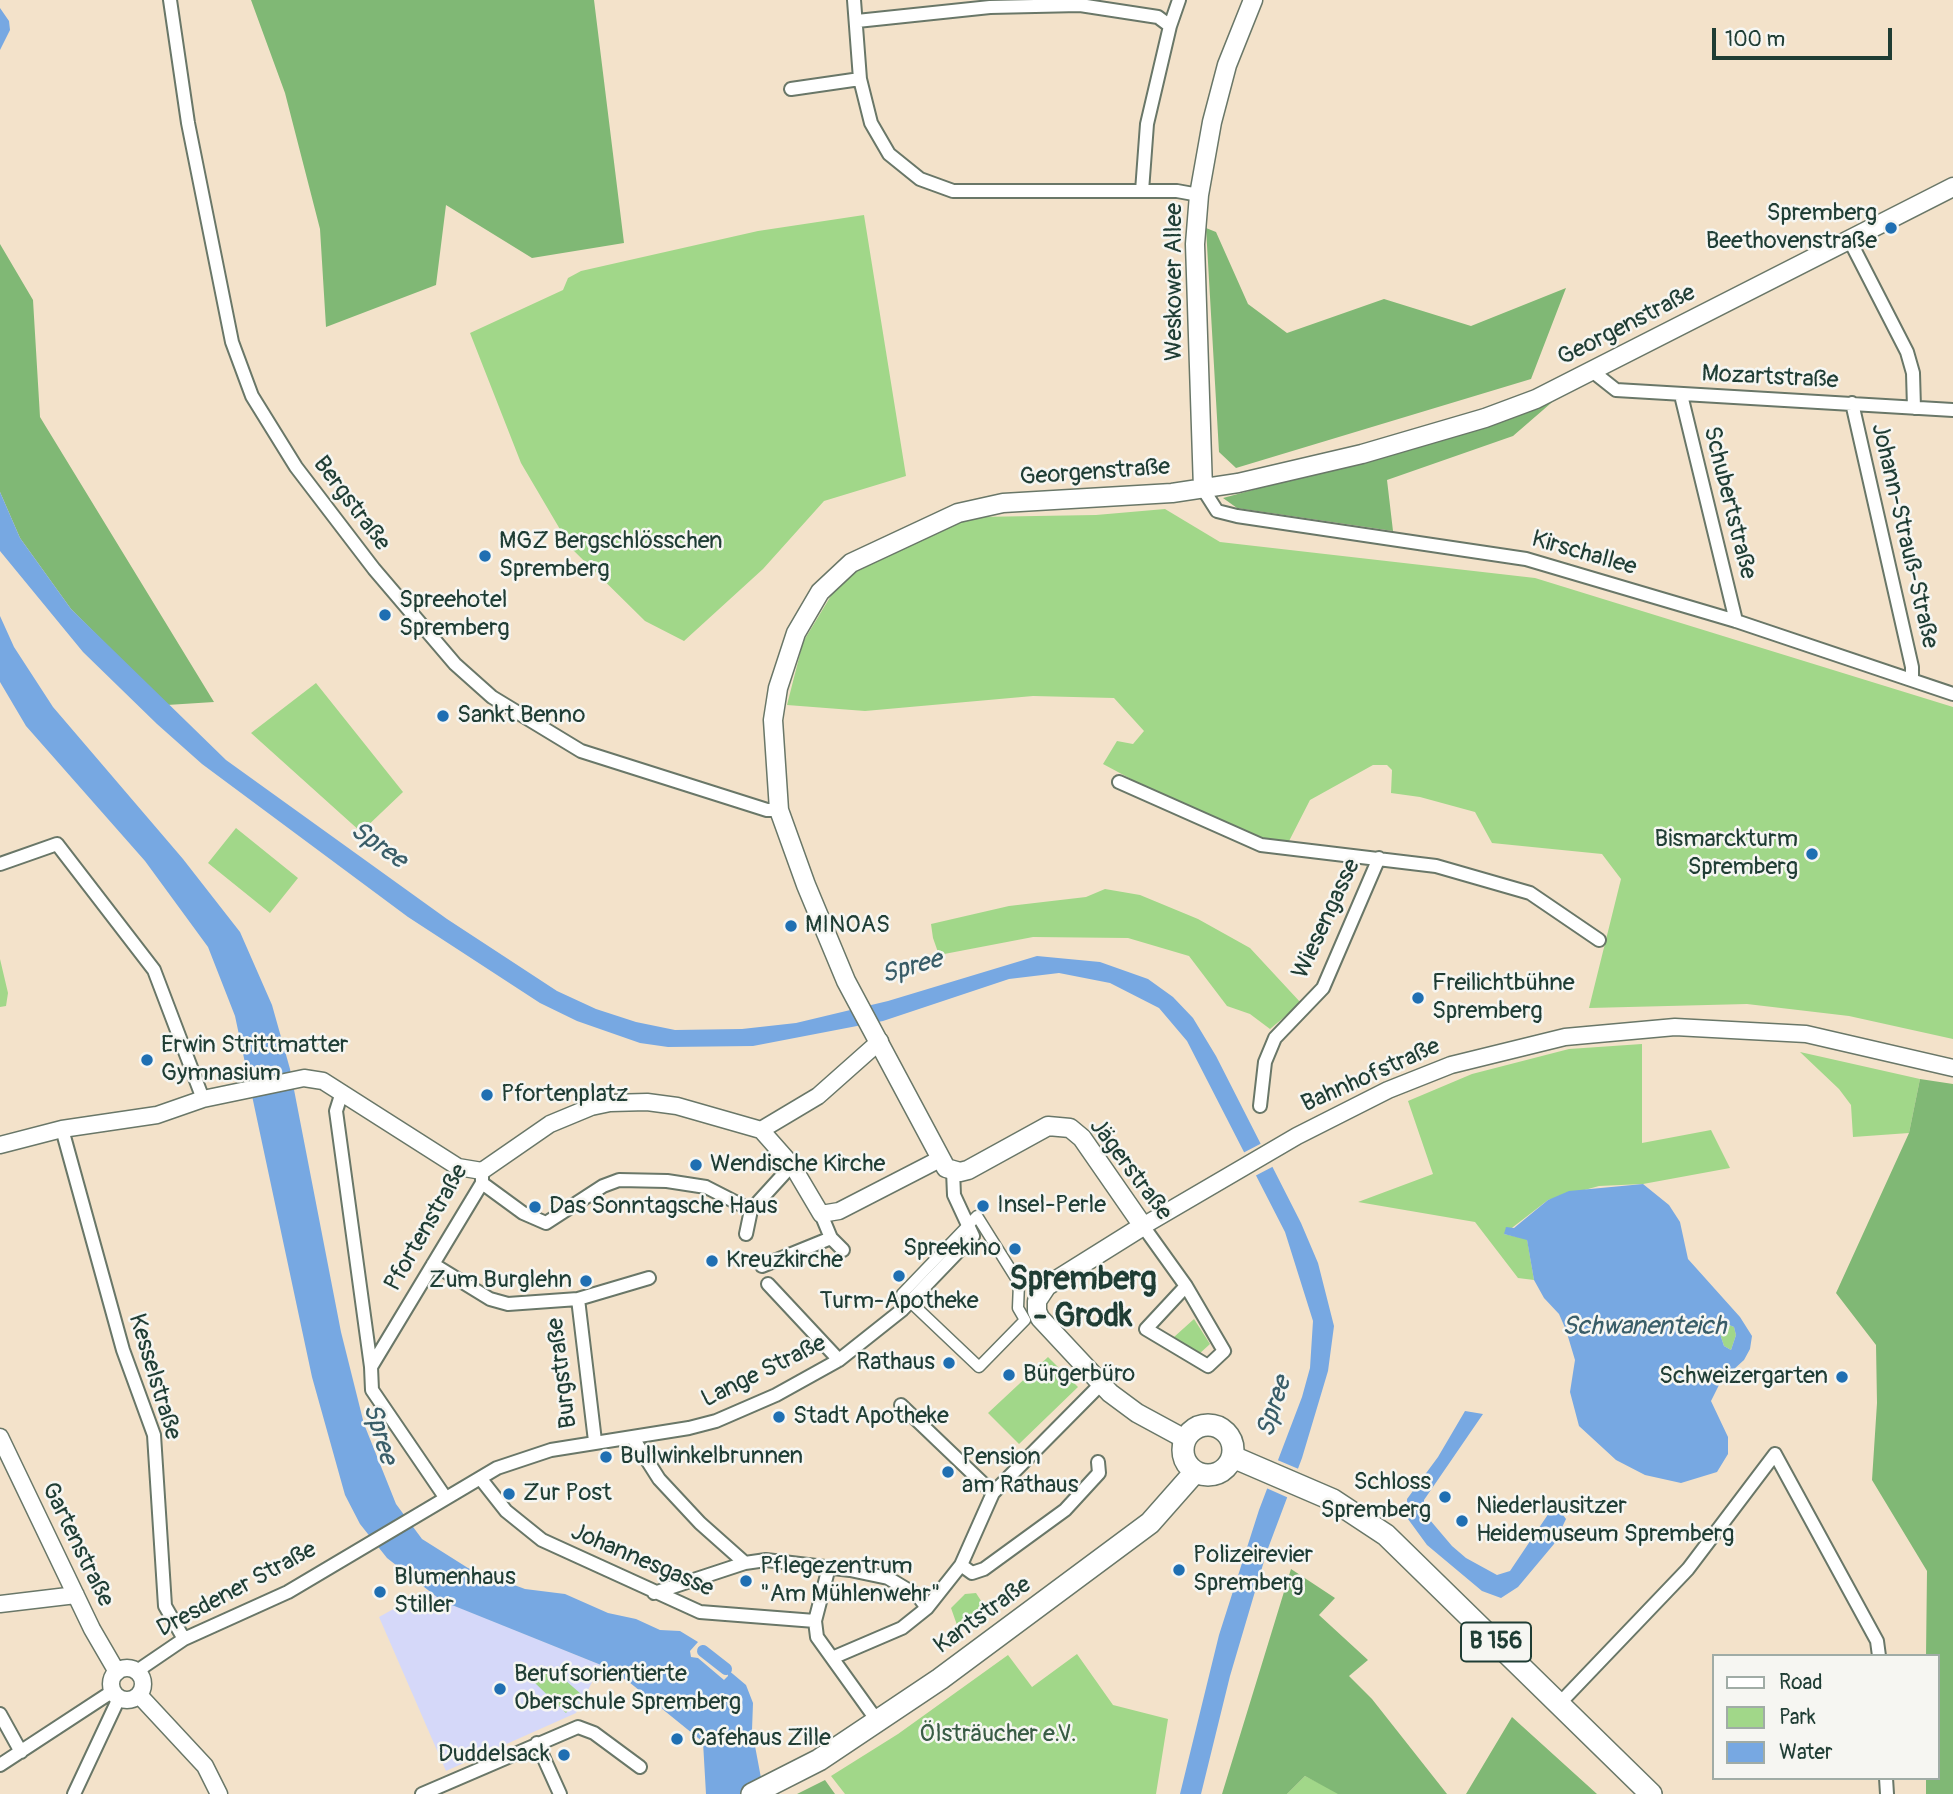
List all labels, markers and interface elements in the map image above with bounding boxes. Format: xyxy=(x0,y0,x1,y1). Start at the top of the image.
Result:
scale bar xyxy=(1715,14,1895,58)
text: 100 m xyxy=(1725,26,1785,53)
place label: Spremberg Beethovenstraße xyxy=(1706,200,1877,256)
street label: Weskower Allee xyxy=(1161,203,1189,361)
marker: Spremberg Beethovenstraße xyxy=(1883,220,1899,236)
street label: Georgenstraße xyxy=(1553,279,1701,373)
street label: Mozartstraße xyxy=(1701,360,1839,396)
street label: Johann-Strauß-Straße xyxy=(1864,421,1944,651)
street label: Schubertstraße xyxy=(1696,424,1762,582)
street label: Bergstraße xyxy=(306,451,396,557)
street label: Georgenstraße xyxy=(1019,453,1171,493)
street label: Kirschallee xyxy=(1528,525,1640,583)
place label: MGZ Bergschlösschen Spremberg xyxy=(499,528,723,584)
marker: MGZ Bergschlösschen Spremberg xyxy=(477,548,493,564)
place label: Spreehotel Spremberg xyxy=(399,587,510,643)
marker: Spreehotel Spremberg xyxy=(377,607,393,623)
place label: Sankt Benno xyxy=(457,702,585,730)
marker: Sankt Benno xyxy=(435,708,451,724)
water label: Spree xyxy=(344,815,412,877)
place label: Bismarckturm Spremberg xyxy=(1655,826,1798,882)
marker: Bismarckturm Spremberg xyxy=(1804,846,1820,862)
street label: Wiesengasse xyxy=(1287,855,1367,983)
place label: MINOAS xyxy=(805,912,890,940)
marker: MINOAS xyxy=(783,918,799,934)
water label: Spree xyxy=(878,944,946,992)
place label: Freilichtbühne Spremberg xyxy=(1432,970,1575,1026)
marker: Freilichtbühne Spremberg xyxy=(1410,990,1426,1006)
place label: Erwin Strittmatter Gymnasium xyxy=(161,1032,348,1088)
street label: Bahnhofstraße xyxy=(1297,1033,1445,1119)
marker: Erwin Strittmatter Gymnasium xyxy=(139,1052,155,1068)
place label: Pfortenplatz xyxy=(501,1081,628,1109)
marker: Pfortenplatz xyxy=(479,1087,495,1103)
street label: Jägerstraße xyxy=(1082,1113,1178,1227)
place label: Wendische Kirche xyxy=(710,1151,885,1179)
marker: Wendische Kirche xyxy=(688,1157,704,1173)
street label: Pfortenstraße xyxy=(379,1159,475,1297)
place label: Insel-Perle xyxy=(997,1192,1106,1220)
place label: Das Sonntagsche Haus xyxy=(549,1193,778,1221)
marker: Insel-Perle xyxy=(975,1198,991,1214)
marker: Das Sonntagsche Haus xyxy=(527,1199,543,1215)
place label: Spreekino xyxy=(903,1235,1001,1263)
marker: Spreekino xyxy=(1007,1241,1023,1257)
place label: Kreuzkirche xyxy=(726,1247,843,1275)
marker: Kreuzkirche xyxy=(704,1253,720,1269)
district label: Spremberg - Grodk xyxy=(1009,1262,1157,1337)
place label: Zum Burglehn xyxy=(429,1267,572,1295)
marker: Turm-Apotheke xyxy=(891,1268,907,1284)
marker: Zum Burglehn xyxy=(578,1273,594,1289)
place label: Turm-Apotheke xyxy=(819,1288,979,1316)
street label: Kesselstraße xyxy=(121,1310,187,1444)
water label: Schwanenteich xyxy=(1562,1311,1726,1343)
street label: Burgstraße xyxy=(542,1316,584,1430)
street label: Lange Straße xyxy=(697,1329,831,1415)
place label: Rathaus xyxy=(856,1349,935,1377)
marker: Rathaus xyxy=(941,1355,957,1371)
place label: Bürgerbüro xyxy=(1023,1361,1135,1389)
place label: Schweizergarten xyxy=(1659,1363,1828,1391)
marker: Bürgerbüro xyxy=(1001,1367,1017,1383)
marker: Schweizergarten xyxy=(1834,1369,1850,1385)
water label: Spree xyxy=(1251,1373,1299,1441)
water label: Spree xyxy=(355,1400,403,1468)
place label: Stadt Apotheke xyxy=(793,1403,949,1431)
marker: Stadt Apotheke xyxy=(771,1409,787,1425)
place label: Bullwinkelbrunnen xyxy=(620,1443,803,1471)
place label: Pension am Rathaus xyxy=(962,1444,1078,1500)
marker: Bullwinkelbrunnen xyxy=(598,1449,614,1465)
marker: Pension am Rathaus xyxy=(940,1464,956,1480)
place label: Schloss Spremberg xyxy=(1320,1469,1431,1525)
street label: Gartenstraße xyxy=(35,1478,119,1612)
place label: Zur Post xyxy=(523,1480,612,1508)
marker: Zur Post xyxy=(501,1486,517,1502)
marker: Schloss Spremberg xyxy=(1437,1489,1453,1505)
place label: Niederlausitzer Heidemuseum Spremberg xyxy=(1476,1493,1734,1549)
marker: Niederlausitzer Heidemuseum Spremberg xyxy=(1454,1513,1470,1529)
street label: Johannesgasse xyxy=(566,1518,718,1604)
street label: Dresdener Straße xyxy=(152,1536,322,1644)
place label: Polizeirevier Spremberg xyxy=(1193,1542,1313,1598)
place label: Pflegezentrum "Am Mühlenwehr" xyxy=(760,1553,941,1609)
marker: Polizeirevier Spremberg xyxy=(1171,1562,1187,1578)
place label: Blumenhaus Stiller xyxy=(394,1564,516,1620)
street label: Kantstraße xyxy=(929,1571,1037,1661)
marker: Pflegezentrum "Am Mühlenwehr" xyxy=(738,1573,754,1589)
marker: Blumenhaus Stiller xyxy=(372,1584,388,1600)
road number: B 156 xyxy=(1461,1623,1531,1662)
legend xyxy=(1712,1654,1939,1780)
place label: Berufsorientierte Oberschule Spremberg xyxy=(514,1661,741,1717)
text: Road xyxy=(1779,1669,1823,1696)
marker: Berufsorientierte Oberschule Spremberg xyxy=(492,1681,508,1697)
text: Park xyxy=(1779,1704,1816,1731)
park label: Ölsträucher e.V. xyxy=(920,1721,1076,1749)
place label: Cafehaus Zille xyxy=(691,1725,831,1753)
marker: Cafehaus Zille xyxy=(669,1731,685,1747)
text: Water xyxy=(1779,1739,1832,1766)
place label: Duddelsack xyxy=(438,1741,550,1769)
marker: Duddelsack xyxy=(556,1747,572,1763)

